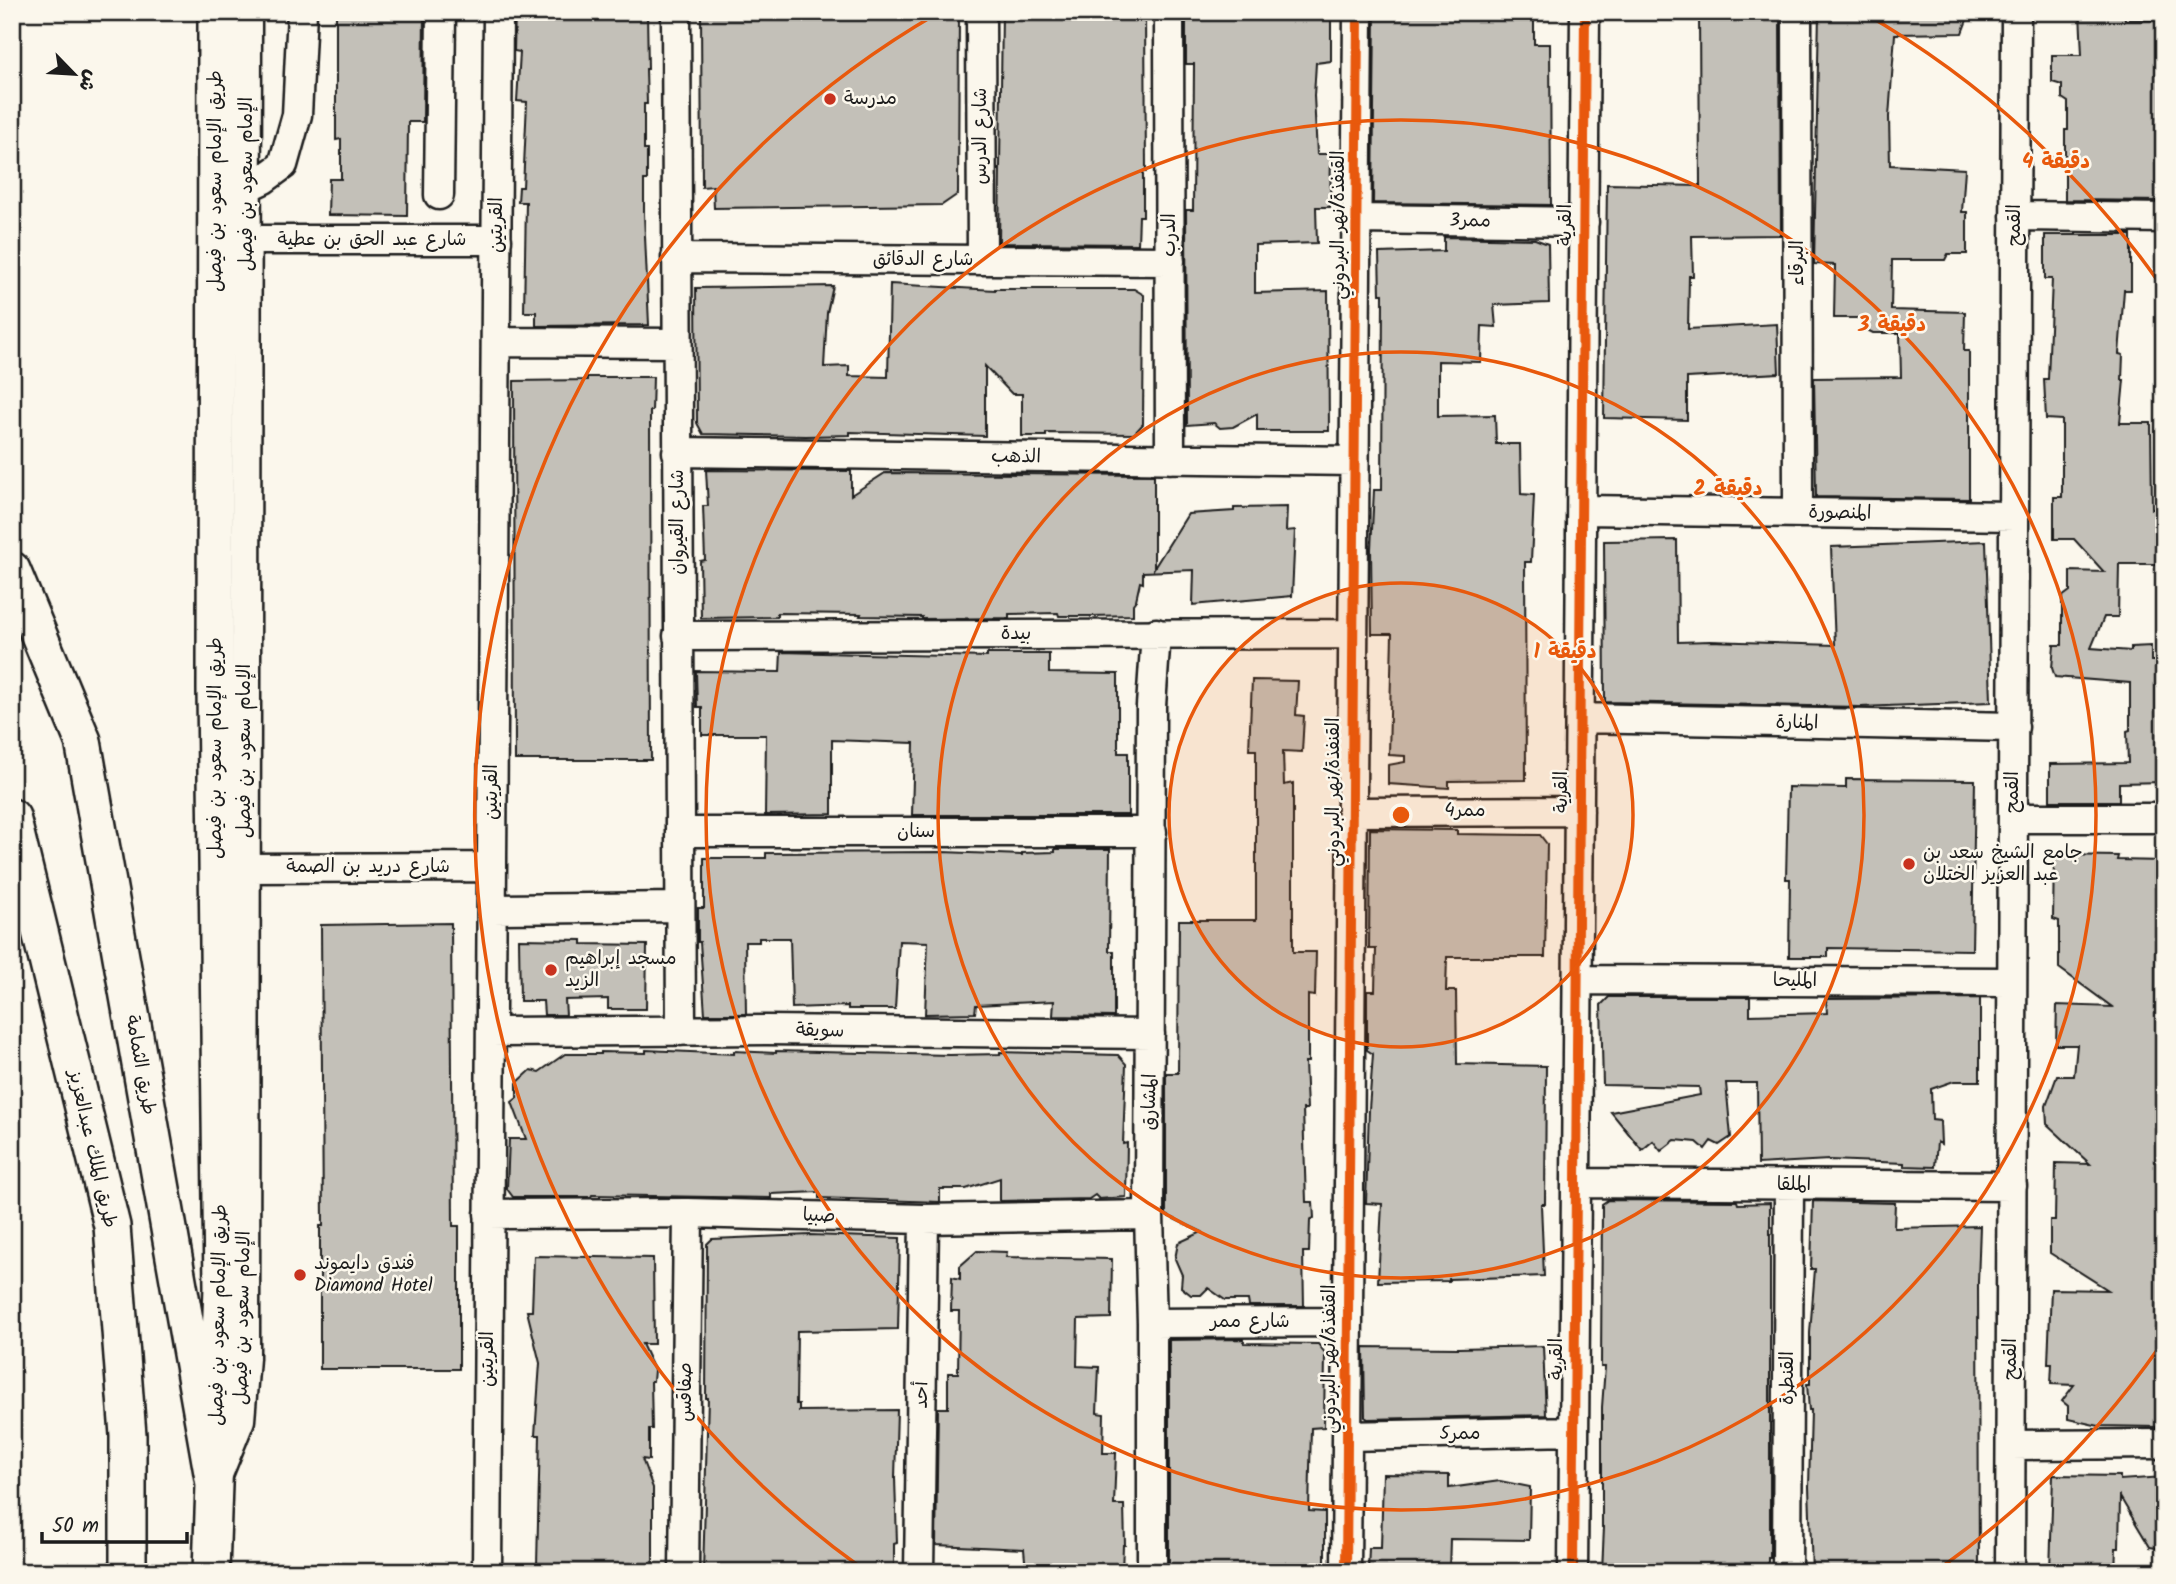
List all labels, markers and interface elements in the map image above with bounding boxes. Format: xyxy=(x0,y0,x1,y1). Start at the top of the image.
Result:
north arrow xyxy=(38,38,108,108)
text: ش xyxy=(70,65,106,96)
street label: طريق الإمام سعود بن فيصل xyxy=(201,70,231,292)
place label: مدرسة xyxy=(844,84,897,114)
street label: شارع الدرس xyxy=(966,88,996,184)
marker: مدرسة xyxy=(822,91,838,107)
street label: الإمام سعود بن فيصل xyxy=(232,97,262,271)
text: 4 دقيقة xyxy=(2022,146,2090,179)
street label: القنفذة/نهر البردوني xyxy=(1324,150,1354,300)
street label: القريتين xyxy=(482,197,512,253)
street label: القرية xyxy=(1551,204,1581,246)
street label: القمح xyxy=(2000,204,2030,246)
street label: ممر3 xyxy=(1449,206,1491,236)
street label: الدرب xyxy=(1155,213,1185,257)
street label: شارع عبد الحق بن عطية xyxy=(277,225,467,255)
street label: البرقاء xyxy=(1783,240,1813,286)
street label: شارع الدقائق xyxy=(873,245,973,275)
text: 3 دقيقة xyxy=(1857,309,1926,342)
street label: الذهب xyxy=(991,442,1041,472)
street label: شارع القيروان xyxy=(663,469,693,575)
text: 2 دقيقة xyxy=(1694,473,1762,506)
street label: المنصورة xyxy=(1808,497,1872,529)
street label: بيدة xyxy=(1001,619,1031,649)
text: 1 دقيقة xyxy=(1534,636,1596,669)
street label: طريق الإمام سعود بن فيصل xyxy=(201,637,231,859)
street label: الإمام سعود بن فيصل xyxy=(230,664,260,838)
street label: المنارة xyxy=(1775,708,1819,738)
street label: القنفذة/نهر البردوني xyxy=(1319,717,1349,867)
street label: القريتين xyxy=(477,764,507,820)
street label: القرية xyxy=(1547,771,1577,813)
street label: القمح xyxy=(1998,771,2028,813)
street label: ممر4 xyxy=(1444,796,1486,826)
centre of rings xyxy=(1389,803,1413,827)
street label: سنان xyxy=(897,817,935,847)
place label: جامع الشيخ سعد بن عبد العزيز الختلان xyxy=(1923,838,2083,890)
street label: شارع دريد بن الصمة xyxy=(286,852,450,882)
marker: جامع الشيخ سعد بن عبد العزيز الختلان xyxy=(1901,856,1917,872)
place label: مسجد إبراهيم الزيد xyxy=(565,944,676,996)
marker: مسجد إبراهيم الزيد xyxy=(543,962,559,978)
street label: المليحا xyxy=(1773,966,1817,996)
street label: طريق الثمامة xyxy=(116,1013,164,1117)
street label: سويقة xyxy=(796,1016,844,1046)
street label: طريق الملك عبدالعزيز xyxy=(59,1065,125,1231)
street label: المشارق xyxy=(1135,1073,1165,1131)
street label: الملقا xyxy=(1777,1170,1811,1200)
street label: صبيا xyxy=(802,1200,836,1232)
street label: طريق الإمام سعود بن فيصل xyxy=(202,1204,236,1426)
street label: الإمام سعود بن فيصل xyxy=(226,1231,260,1405)
place label: فندق دايموند Diamond Hotel xyxy=(314,1249,433,1301)
marker: فندق دايموند Diamond Hotel xyxy=(292,1267,308,1283)
street label: القنفذة/نهر البردوني xyxy=(1315,1284,1345,1434)
street label: شارع ممر xyxy=(1208,1307,1290,1337)
street label: القريتين xyxy=(473,1331,503,1387)
street label: القرية xyxy=(1542,1338,1572,1380)
street label: القمح xyxy=(1996,1338,2026,1380)
street label: القنطرة xyxy=(1773,1351,1803,1405)
street label: صفاقس xyxy=(671,1362,701,1422)
street label: أحد xyxy=(907,1381,937,1409)
street label: ممر5 xyxy=(1439,1419,1481,1449)
scale bar xyxy=(42,1500,187,1544)
text: 50 m xyxy=(52,1510,99,1543)

